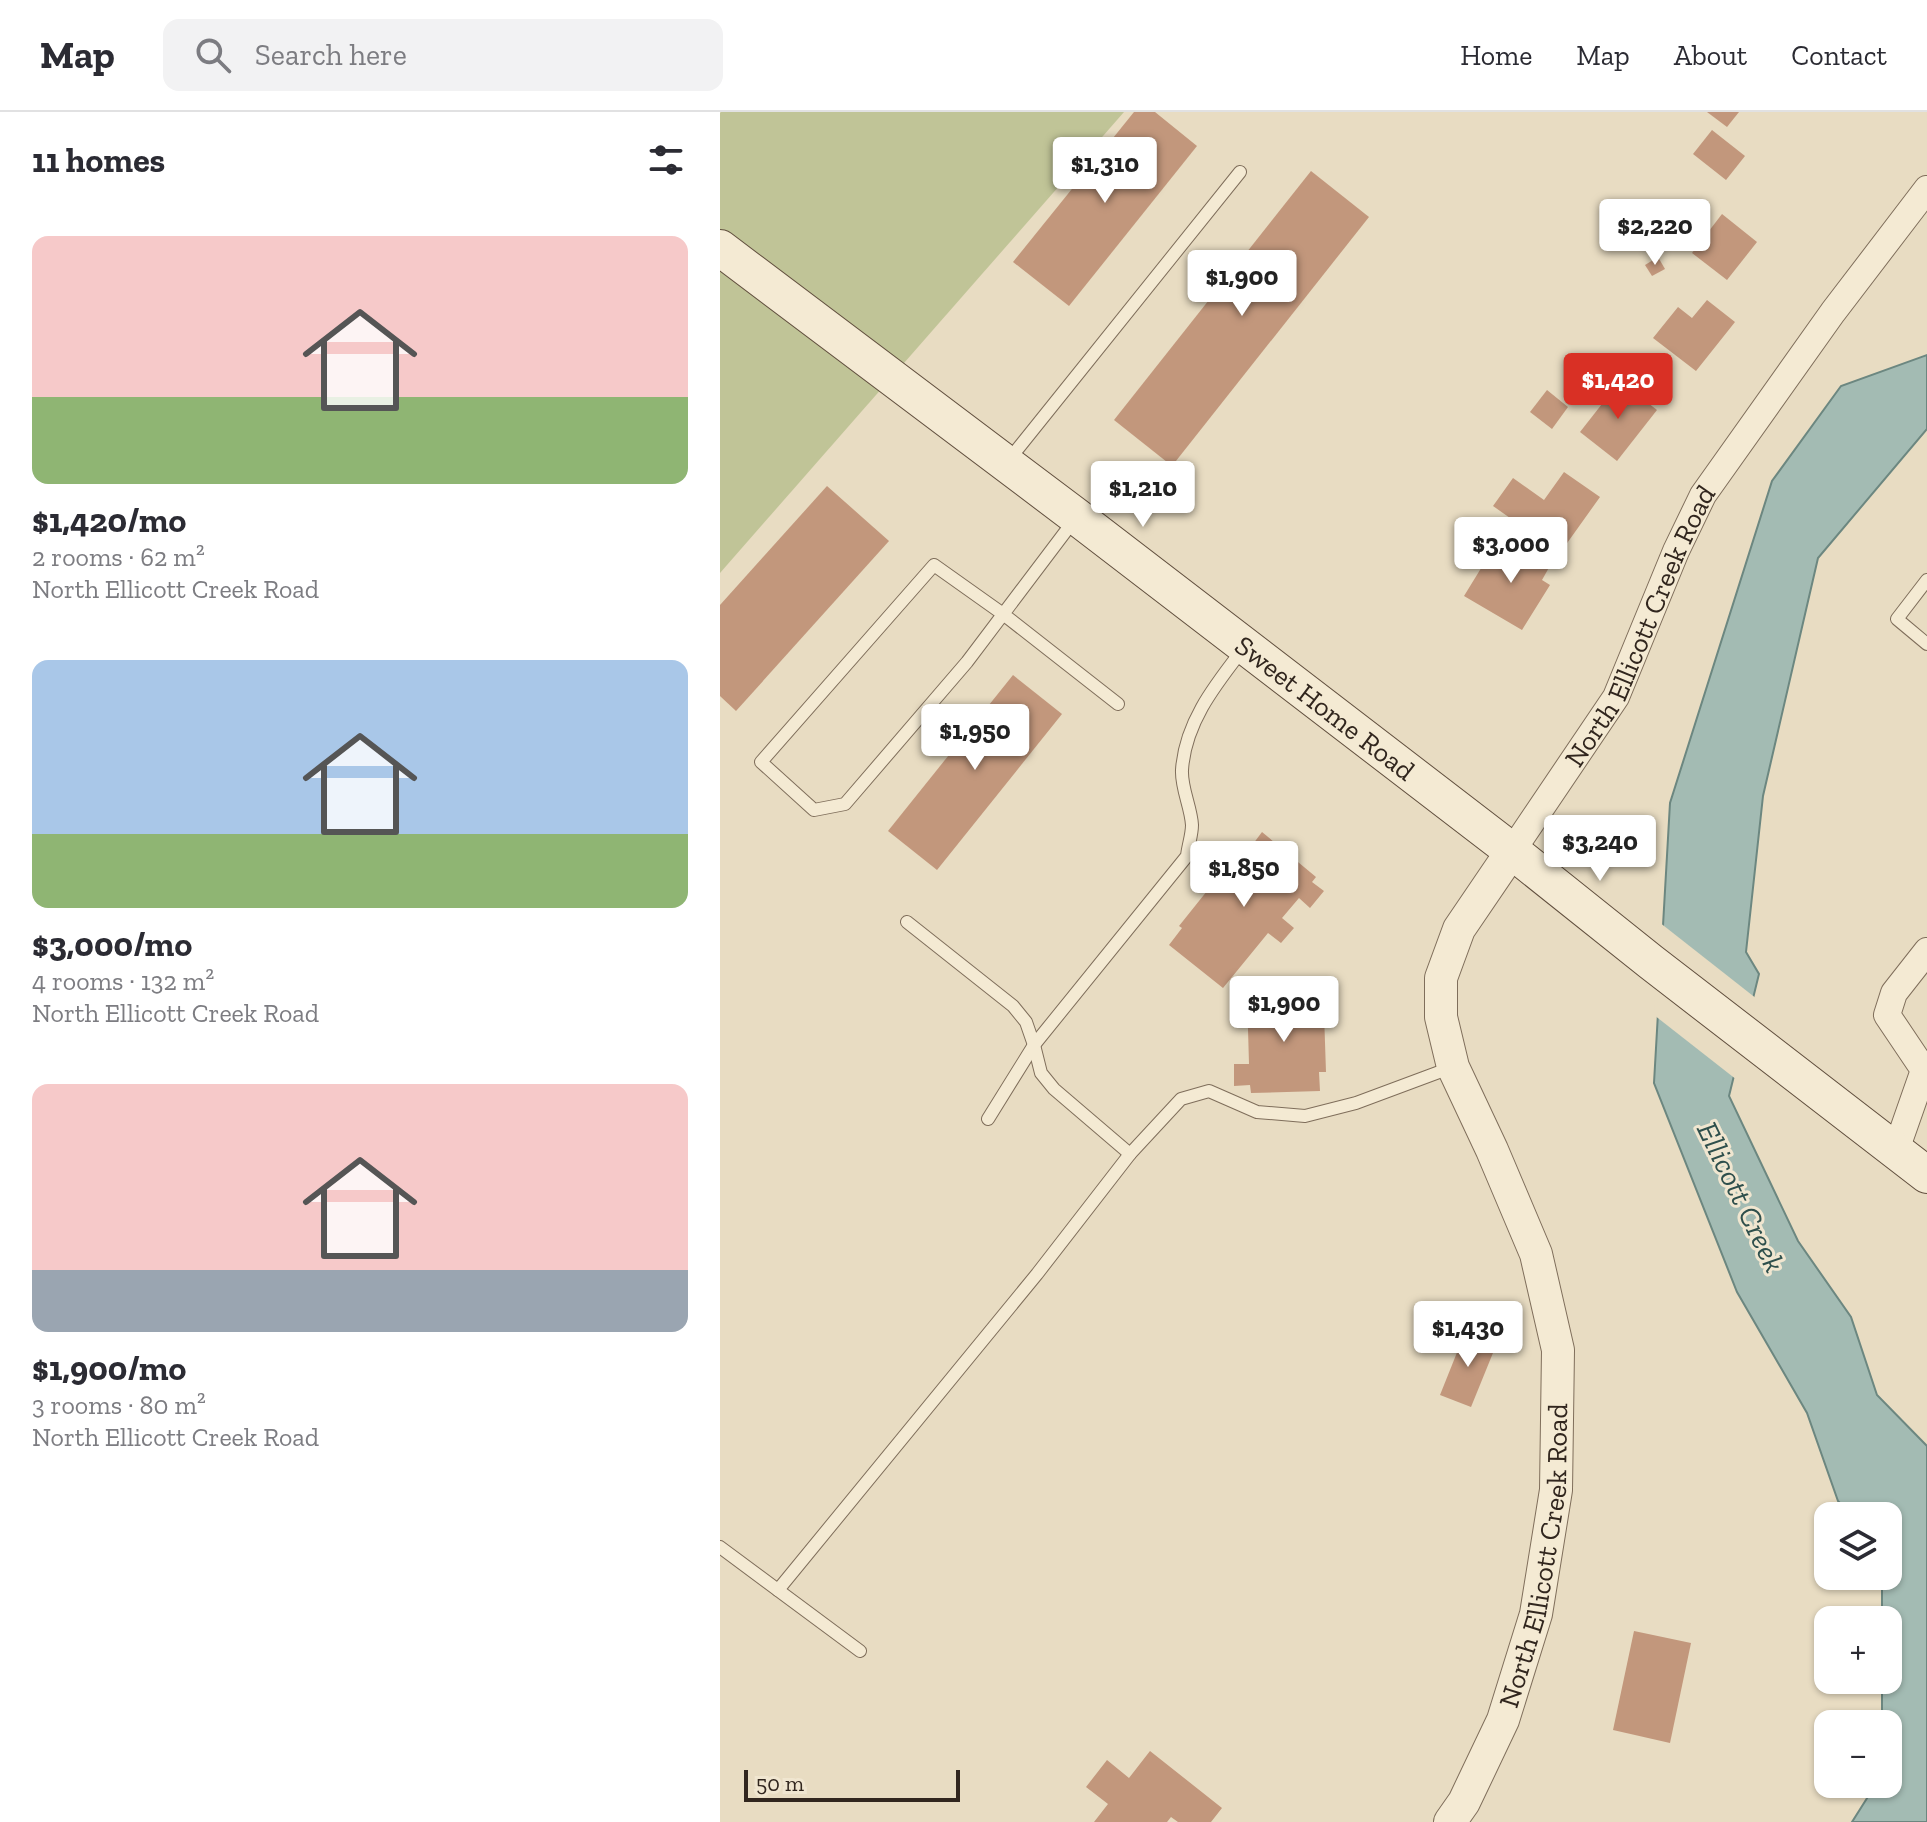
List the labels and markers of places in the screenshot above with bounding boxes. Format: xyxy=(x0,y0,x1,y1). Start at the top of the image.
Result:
pin: $1,310 xyxy=(1040,137,1170,205)
pin: $2,220 xyxy=(1590,199,1720,267)
pin: $1,900 xyxy=(1177,250,1307,318)
pin: $1,420 xyxy=(1553,353,1683,421)
pin: $1,210 xyxy=(1078,461,1208,529)
pin: $3,000 xyxy=(1446,517,1576,585)
pin: $1,950 xyxy=(910,704,1040,772)
pin: $3,240 xyxy=(1535,815,1665,883)
pin: $1,850 xyxy=(1179,841,1309,909)
pin: $1,900 xyxy=(1219,976,1349,1044)
pin: $1,430 xyxy=(1403,1301,1533,1369)

